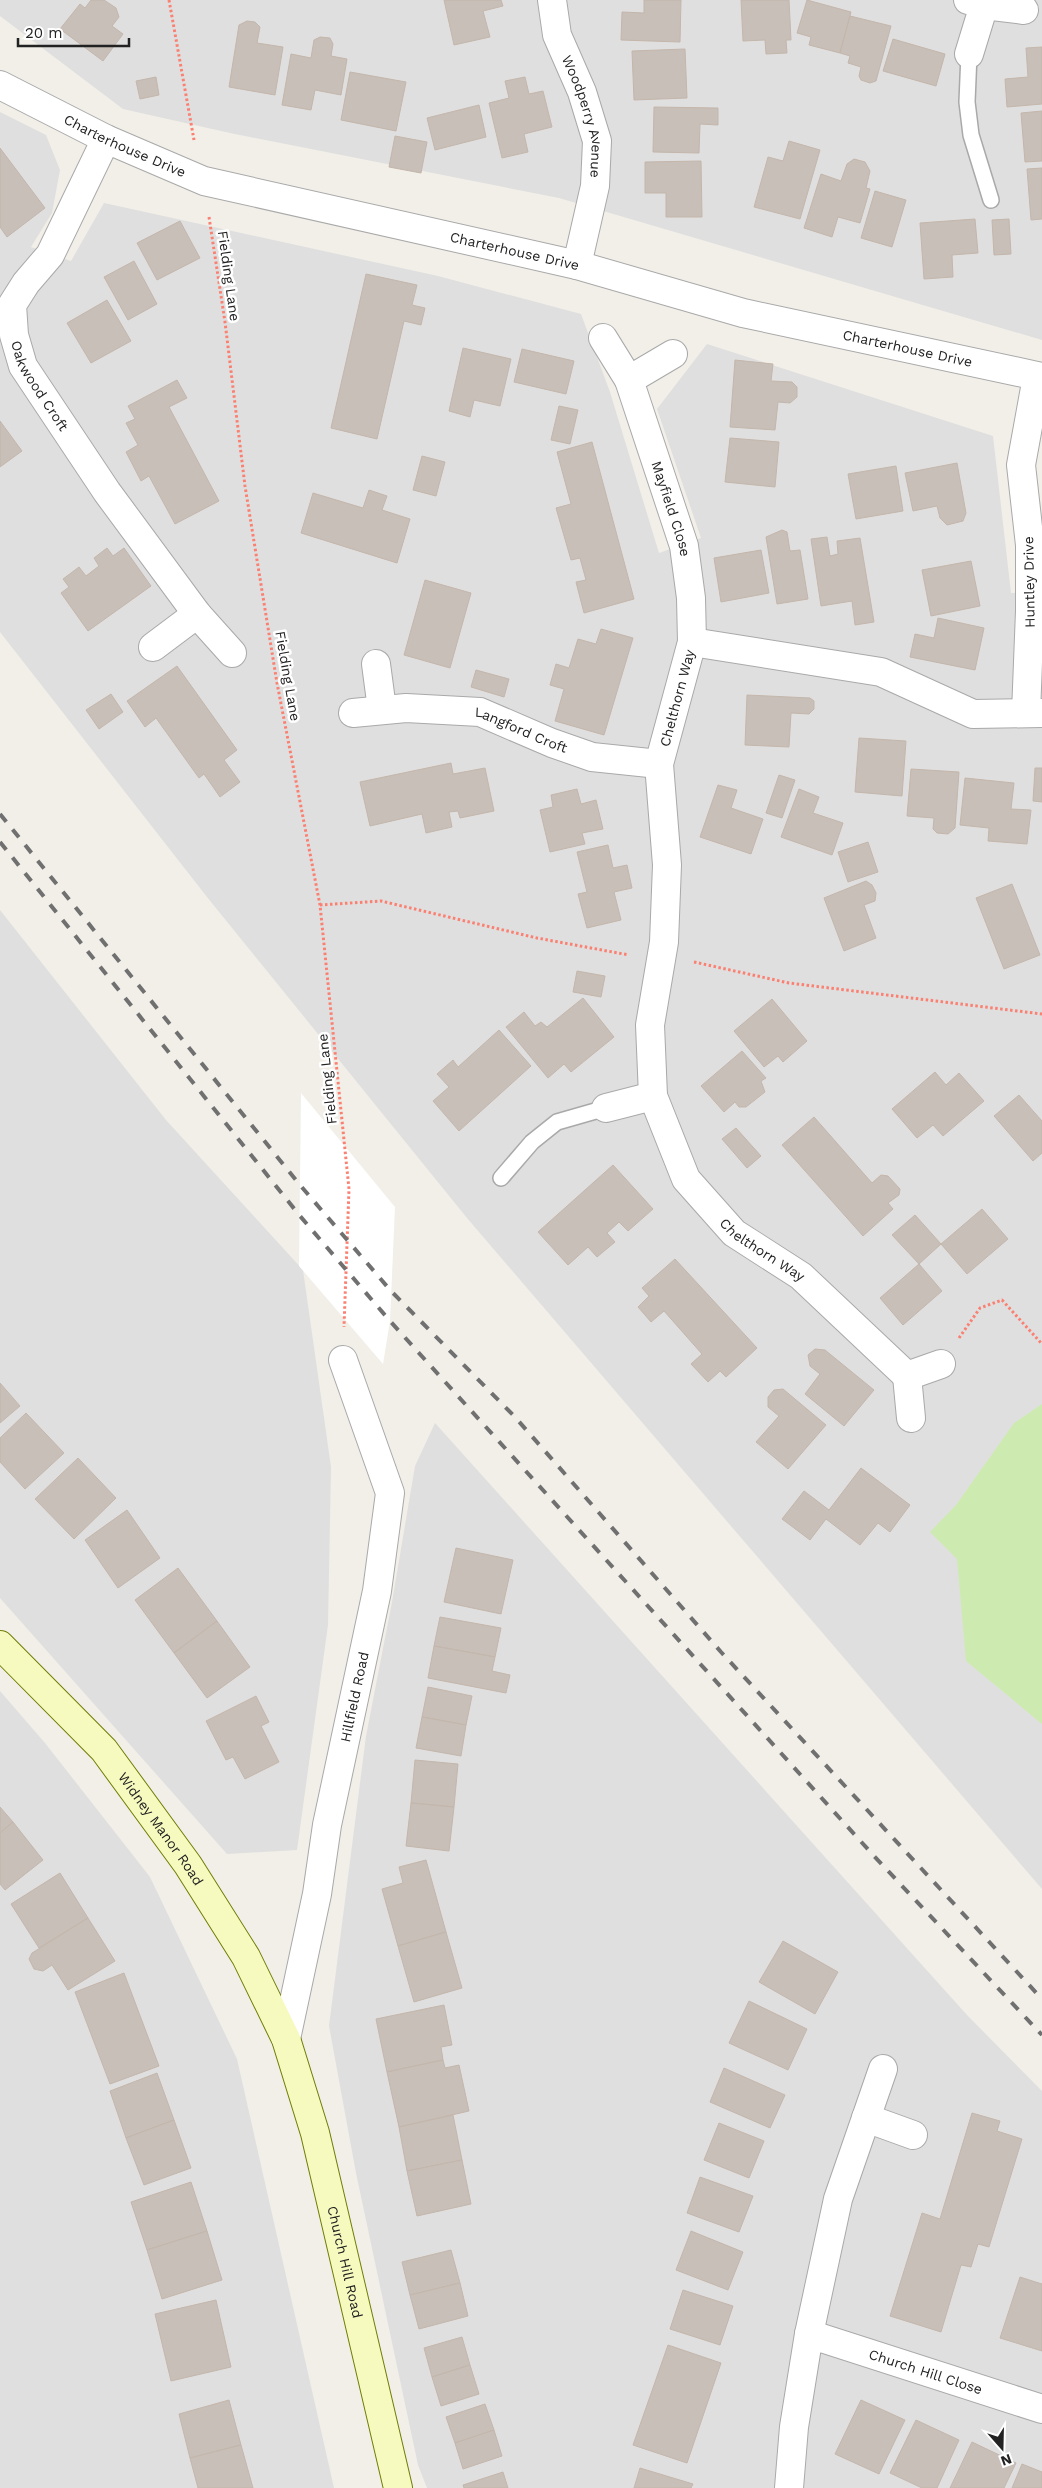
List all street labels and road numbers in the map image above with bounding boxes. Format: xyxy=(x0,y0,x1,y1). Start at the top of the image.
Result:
street label: Woodperry Avenue xyxy=(559,53,606,178)
street label: Charterhouse Drive xyxy=(61,111,188,180)
street label: Charterhouse Drive xyxy=(448,229,581,273)
street label: Fielding Lane xyxy=(215,230,243,322)
street label: Charterhouse Drive xyxy=(841,327,974,370)
street label: Oakwood Croft xyxy=(8,339,72,434)
street label: Mayfield Close xyxy=(648,459,693,557)
street label: Huntley Drive xyxy=(1020,536,1038,628)
street label: Fielding Lane xyxy=(272,630,304,722)
street label: Chelthorn Way xyxy=(656,647,698,748)
street label: Langford Croft xyxy=(475,704,570,756)
street label: Fielding Lane xyxy=(314,1033,340,1125)
street label: Chelthorn Way xyxy=(717,1215,808,1285)
street label: Hillfield Road xyxy=(337,1650,372,1744)
street label: Widney Manor Road xyxy=(115,1769,207,1888)
street label: Church Hill Road xyxy=(324,2204,366,2320)
street label: Church Hill Close xyxy=(867,2346,984,2397)

